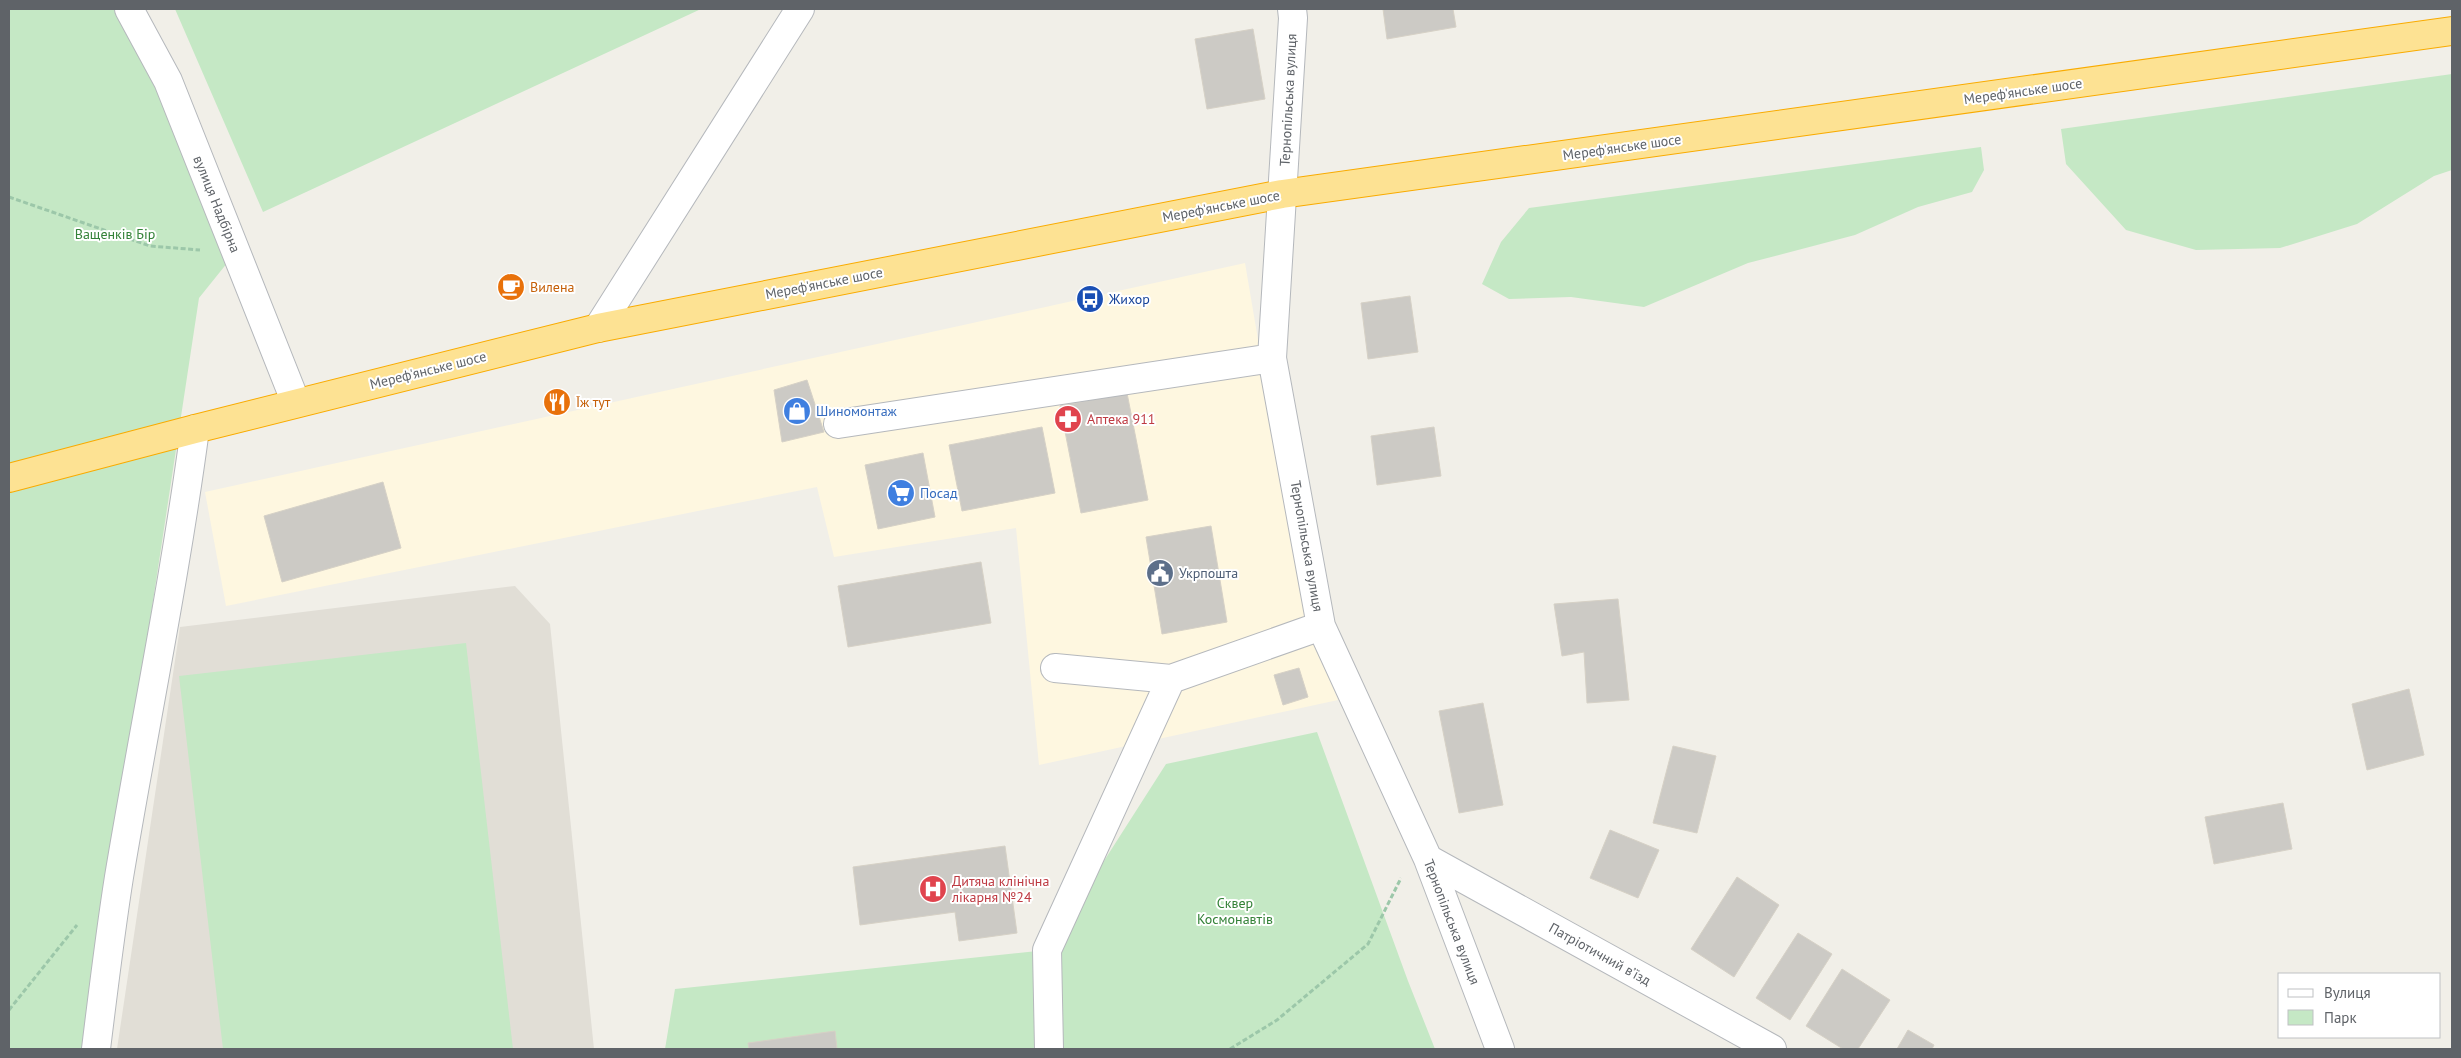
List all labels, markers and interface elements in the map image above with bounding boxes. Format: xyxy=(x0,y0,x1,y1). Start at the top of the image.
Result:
street label: Тернопільська вулиця xyxy=(1276,33,1300,167)
street label: Мереф'янське шосе xyxy=(1963,74,2083,108)
street label: Мереф'янське шосе xyxy=(1562,130,1682,164)
street label: вулиця Надбірна xyxy=(189,153,245,255)
street label: Мереф'янське шосе xyxy=(1161,186,1281,226)
park label: Ващенків Бір xyxy=(75,225,155,243)
street label: Мереф'янське шосе xyxy=(764,263,884,303)
cafe icon: Вилена xyxy=(496,272,526,302)
place label: Вилена xyxy=(530,278,575,296)
bus stop icon: Жихор xyxy=(1075,284,1105,314)
place label: Жихор xyxy=(1108,290,1150,308)
street label: Мереф'янське шосе xyxy=(368,347,488,393)
restaurant icon: Їж тут xyxy=(542,387,572,417)
place label: Їж тут xyxy=(576,393,611,411)
shop icon: Шиномонтаж xyxy=(782,396,812,426)
place label: Шиномонтаж xyxy=(816,402,898,420)
pharmacy icon: Аптека 911 xyxy=(1053,404,1083,434)
place label: Аптека 911 xyxy=(1087,410,1155,428)
supermarket icon: Посад xyxy=(886,478,916,508)
street label: Тернопільська вулиця xyxy=(1287,479,1327,613)
place label: Посад xyxy=(920,484,958,502)
public building icon: Укрпошта xyxy=(1145,558,1175,588)
place label: Укрпошта xyxy=(1179,564,1238,582)
street label: Тернопільська вулиця xyxy=(1420,857,1484,987)
place label: Дитяча клінічна лікарня №24 xyxy=(951,872,1049,906)
hospital icon: Дитяча клінічна лікарня №24 xyxy=(918,874,948,904)
park label: Сквер Космонавтів xyxy=(1197,894,1273,928)
street label: Патріотичний в’їзд xyxy=(1546,919,1654,990)
legend xyxy=(2278,973,2441,1038)
text: Вулиця xyxy=(2324,983,2371,1002)
text: Парк xyxy=(2324,1008,2357,1027)

